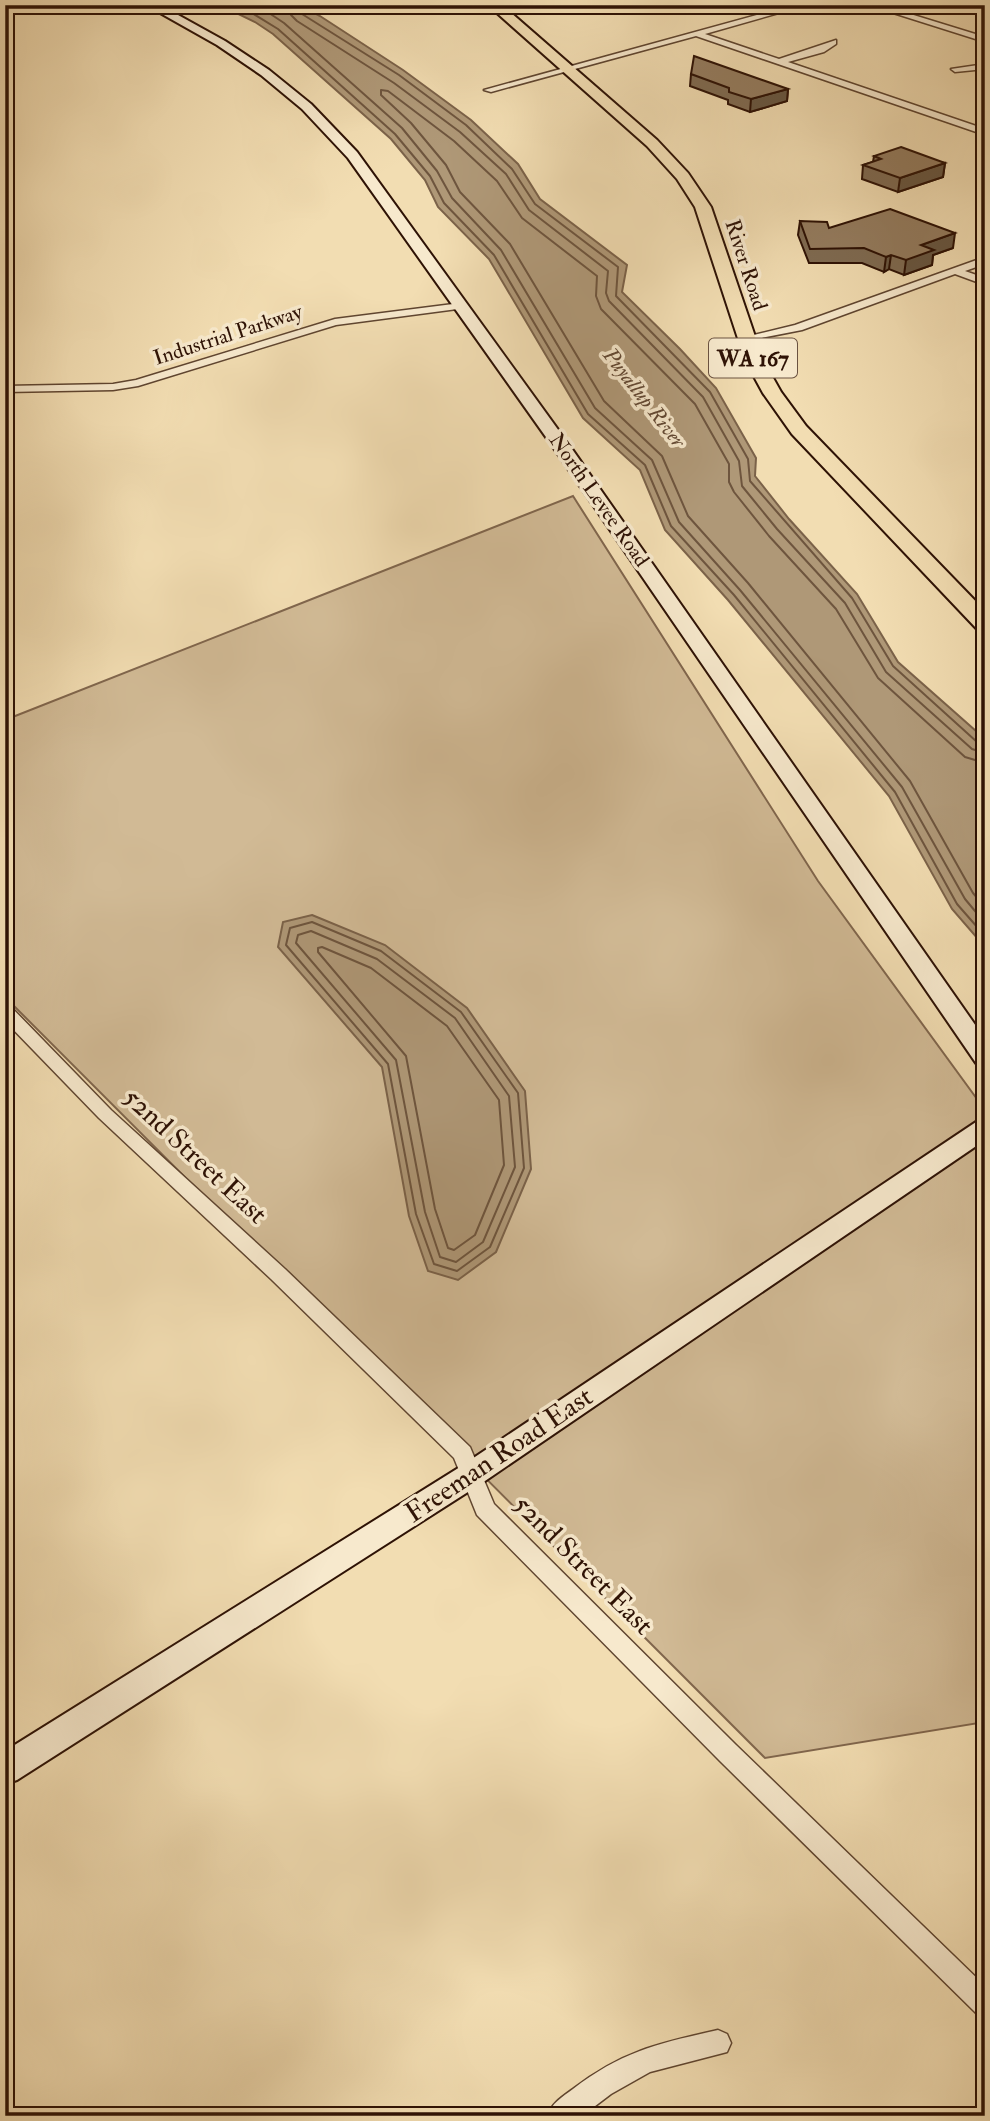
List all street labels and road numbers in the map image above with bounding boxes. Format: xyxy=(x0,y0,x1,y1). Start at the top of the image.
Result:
street label: River Road xyxy=(719,216,774,315)
street label: Industrial Parkway xyxy=(150,298,307,372)
road number: WA 167 xyxy=(709,338,797,378)
street label: North Levee Road xyxy=(543,428,656,573)
street label: 52nd Street East xyxy=(116,1080,274,1232)
street label: Freeman Road East xyxy=(398,1379,600,1531)
street label: 52nd Street East xyxy=(506,1488,660,1642)

